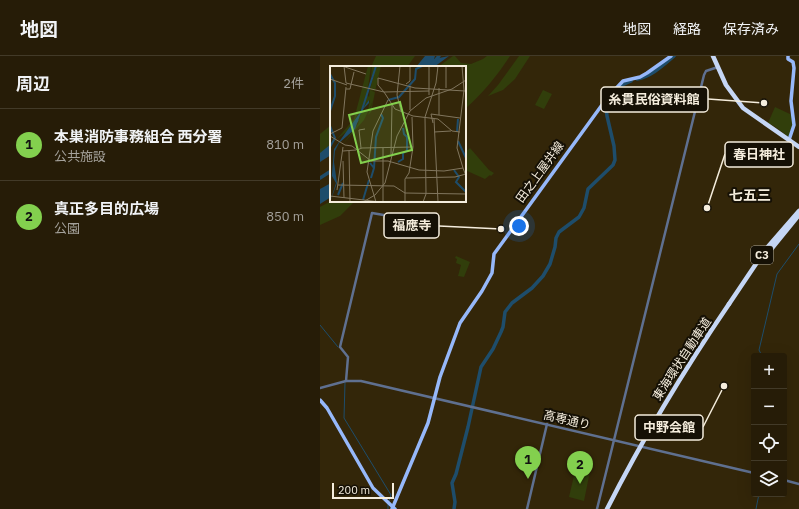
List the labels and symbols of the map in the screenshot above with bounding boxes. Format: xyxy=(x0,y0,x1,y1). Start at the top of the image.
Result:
inset map xyxy=(330,66,466,202)
callout: 糸貫民俗資料館 xyxy=(601,87,708,112)
text: 糸貫民俗資料館 xyxy=(608,91,700,108)
street label: 田之上屋井線 xyxy=(512,138,567,205)
callout: 春日神社 xyxy=(725,142,793,167)
text: 春日神社 xyxy=(733,146,785,163)
district label: 七五三 xyxy=(729,186,771,204)
callout: 福應寺 xyxy=(384,213,439,238)
your location xyxy=(509,216,529,236)
text: 福應寺 xyxy=(392,217,432,234)
road number: C3 xyxy=(751,246,773,264)
street label: 東海環状自動車道 xyxy=(649,314,714,403)
street label: 高専通り xyxy=(542,407,592,432)
callout: 中野会館 xyxy=(635,415,703,440)
text: 中野会館 xyxy=(643,419,695,436)
pin: 1 xyxy=(515,446,541,479)
pin: 2 xyxy=(567,451,593,484)
scale bar xyxy=(332,481,394,500)

